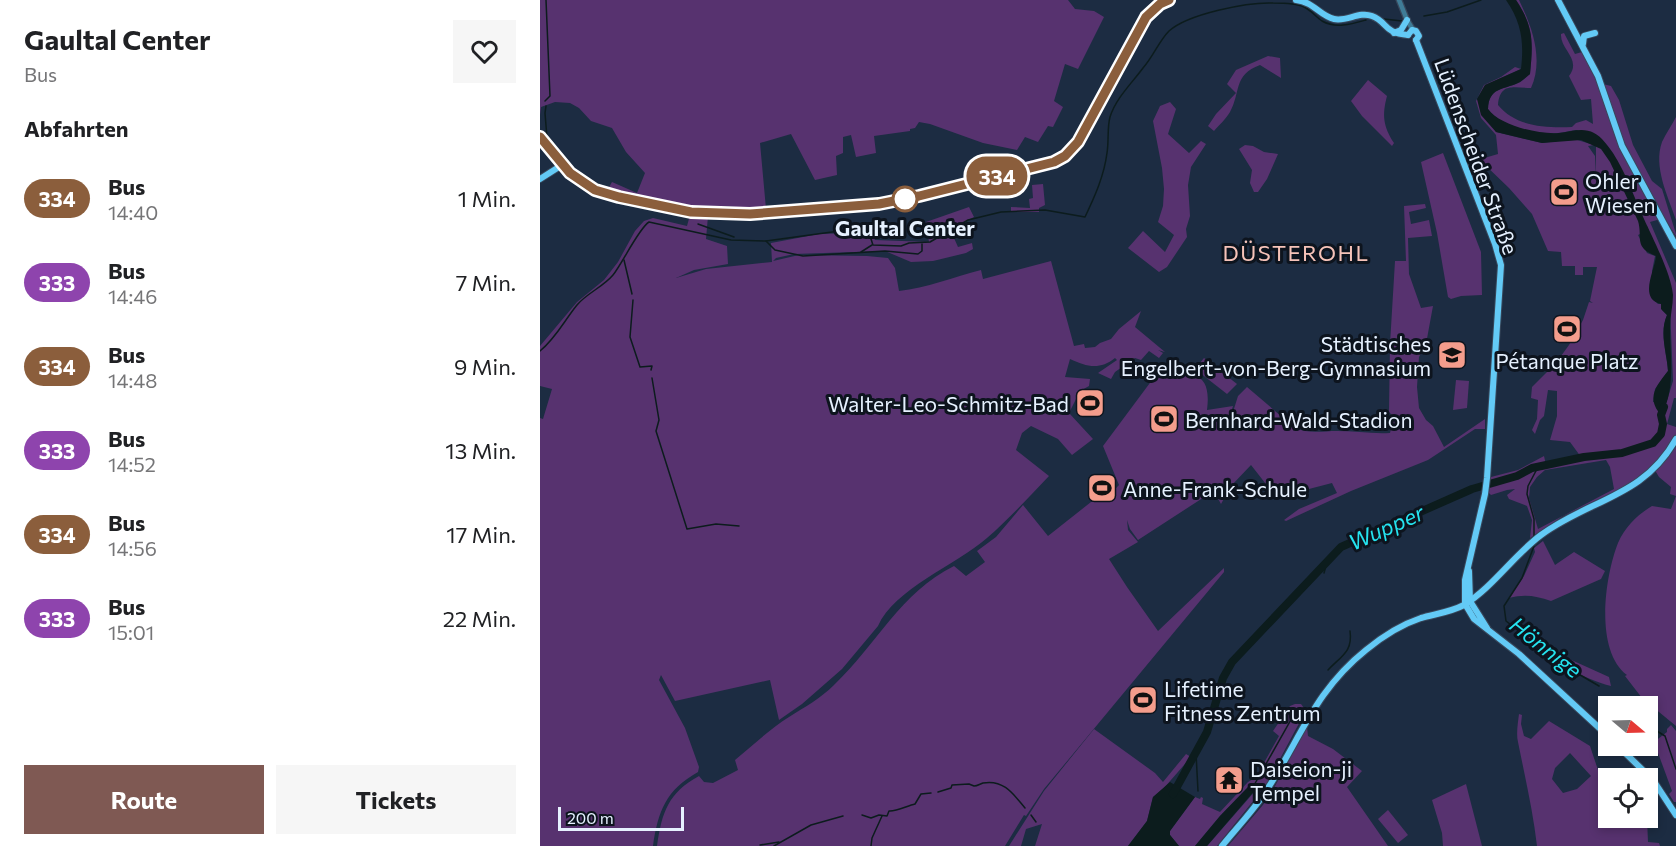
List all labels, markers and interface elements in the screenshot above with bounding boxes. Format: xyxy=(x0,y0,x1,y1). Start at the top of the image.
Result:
button: heart xyxy=(453,20,516,83)
text: Gaultal Center xyxy=(24,22,210,56)
street label: Lüdenscheider Straße xyxy=(1430,55,1524,257)
text: Bus xyxy=(24,62,57,86)
text: Abfahrten xyxy=(24,115,128,142)
line badge: 334 xyxy=(962,156,1032,195)
text: 334 xyxy=(978,164,1016,189)
place label: Ohler Wiesen xyxy=(1585,168,1656,217)
text: Bus xyxy=(108,173,145,200)
sports icon: Ohler Wiesen xyxy=(1548,176,1580,208)
text: 1 Min. xyxy=(458,185,516,212)
text: 334 xyxy=(38,186,76,211)
marker: Gaultal Center xyxy=(892,186,918,212)
text: 14:40 xyxy=(108,200,158,224)
place label: Gaultal Center xyxy=(835,215,975,240)
district label: DÜSTEROHL xyxy=(1222,239,1370,266)
text: Bus xyxy=(108,257,145,284)
text: 7 Min. xyxy=(456,269,516,296)
text: 333 xyxy=(39,270,75,295)
text: 14:46 xyxy=(108,284,157,308)
sports icon: Pétanque Platz xyxy=(1551,313,1583,345)
place label: Städtisches Engelbert-von-Berg-Gymnasium xyxy=(1121,331,1431,380)
school or university icon: Städtisches Engelbert-von-Berg-Gymnasium xyxy=(1436,339,1468,371)
text: Bus xyxy=(108,341,145,368)
place label: Pétanque Platz xyxy=(1495,348,1639,373)
text: 9 Min. xyxy=(454,353,516,380)
text: 334 xyxy=(38,354,76,379)
text: 14:48 xyxy=(108,368,157,392)
sports icon: Walter-Leo-Schmitz-Bad xyxy=(1074,387,1106,419)
place label: Walter-Leo-Schmitz-Bad xyxy=(828,391,1069,416)
sports icon: Bernhard-Wald-Stadion xyxy=(1148,403,1180,435)
place label: Bernhard-Wald-Stadion xyxy=(1185,407,1412,432)
text: Bus xyxy=(108,425,145,452)
text: 13 Min. xyxy=(445,437,516,464)
text: 333 xyxy=(39,438,75,463)
text: 14:52 xyxy=(108,452,156,476)
sports icon: Anne-Frank-Schule xyxy=(1086,472,1118,504)
place label: Anne-Frank-Schule xyxy=(1123,476,1307,501)
water label: Wupper xyxy=(1344,498,1429,556)
text: Bus xyxy=(108,509,145,536)
text: 17 Min. xyxy=(446,521,516,548)
text: 334 xyxy=(38,522,76,547)
text: 14:56 xyxy=(108,536,157,560)
text: Bus xyxy=(108,593,145,620)
text: 22 Min. xyxy=(443,605,516,632)
text: 333 xyxy=(39,606,75,631)
water label: Hönnige xyxy=(1505,611,1588,684)
text: 15:01 xyxy=(108,620,154,644)
place label: Lifetime Fitness Zentrum xyxy=(1164,676,1321,725)
sports icon: Lifetime Fitness Zentrum xyxy=(1127,684,1159,716)
north arrow xyxy=(1598,696,1658,756)
map controls xyxy=(1598,696,1658,828)
place label: Daiseion-ji Tempel xyxy=(1250,756,1352,805)
temple icon: Daiseion-ji Tempel xyxy=(1213,764,1245,796)
button: Route xyxy=(24,765,264,834)
button: Tickets xyxy=(276,765,516,834)
button: locate xyxy=(1598,768,1658,828)
scale bar xyxy=(558,804,684,832)
text: 200 m xyxy=(567,808,614,827)

